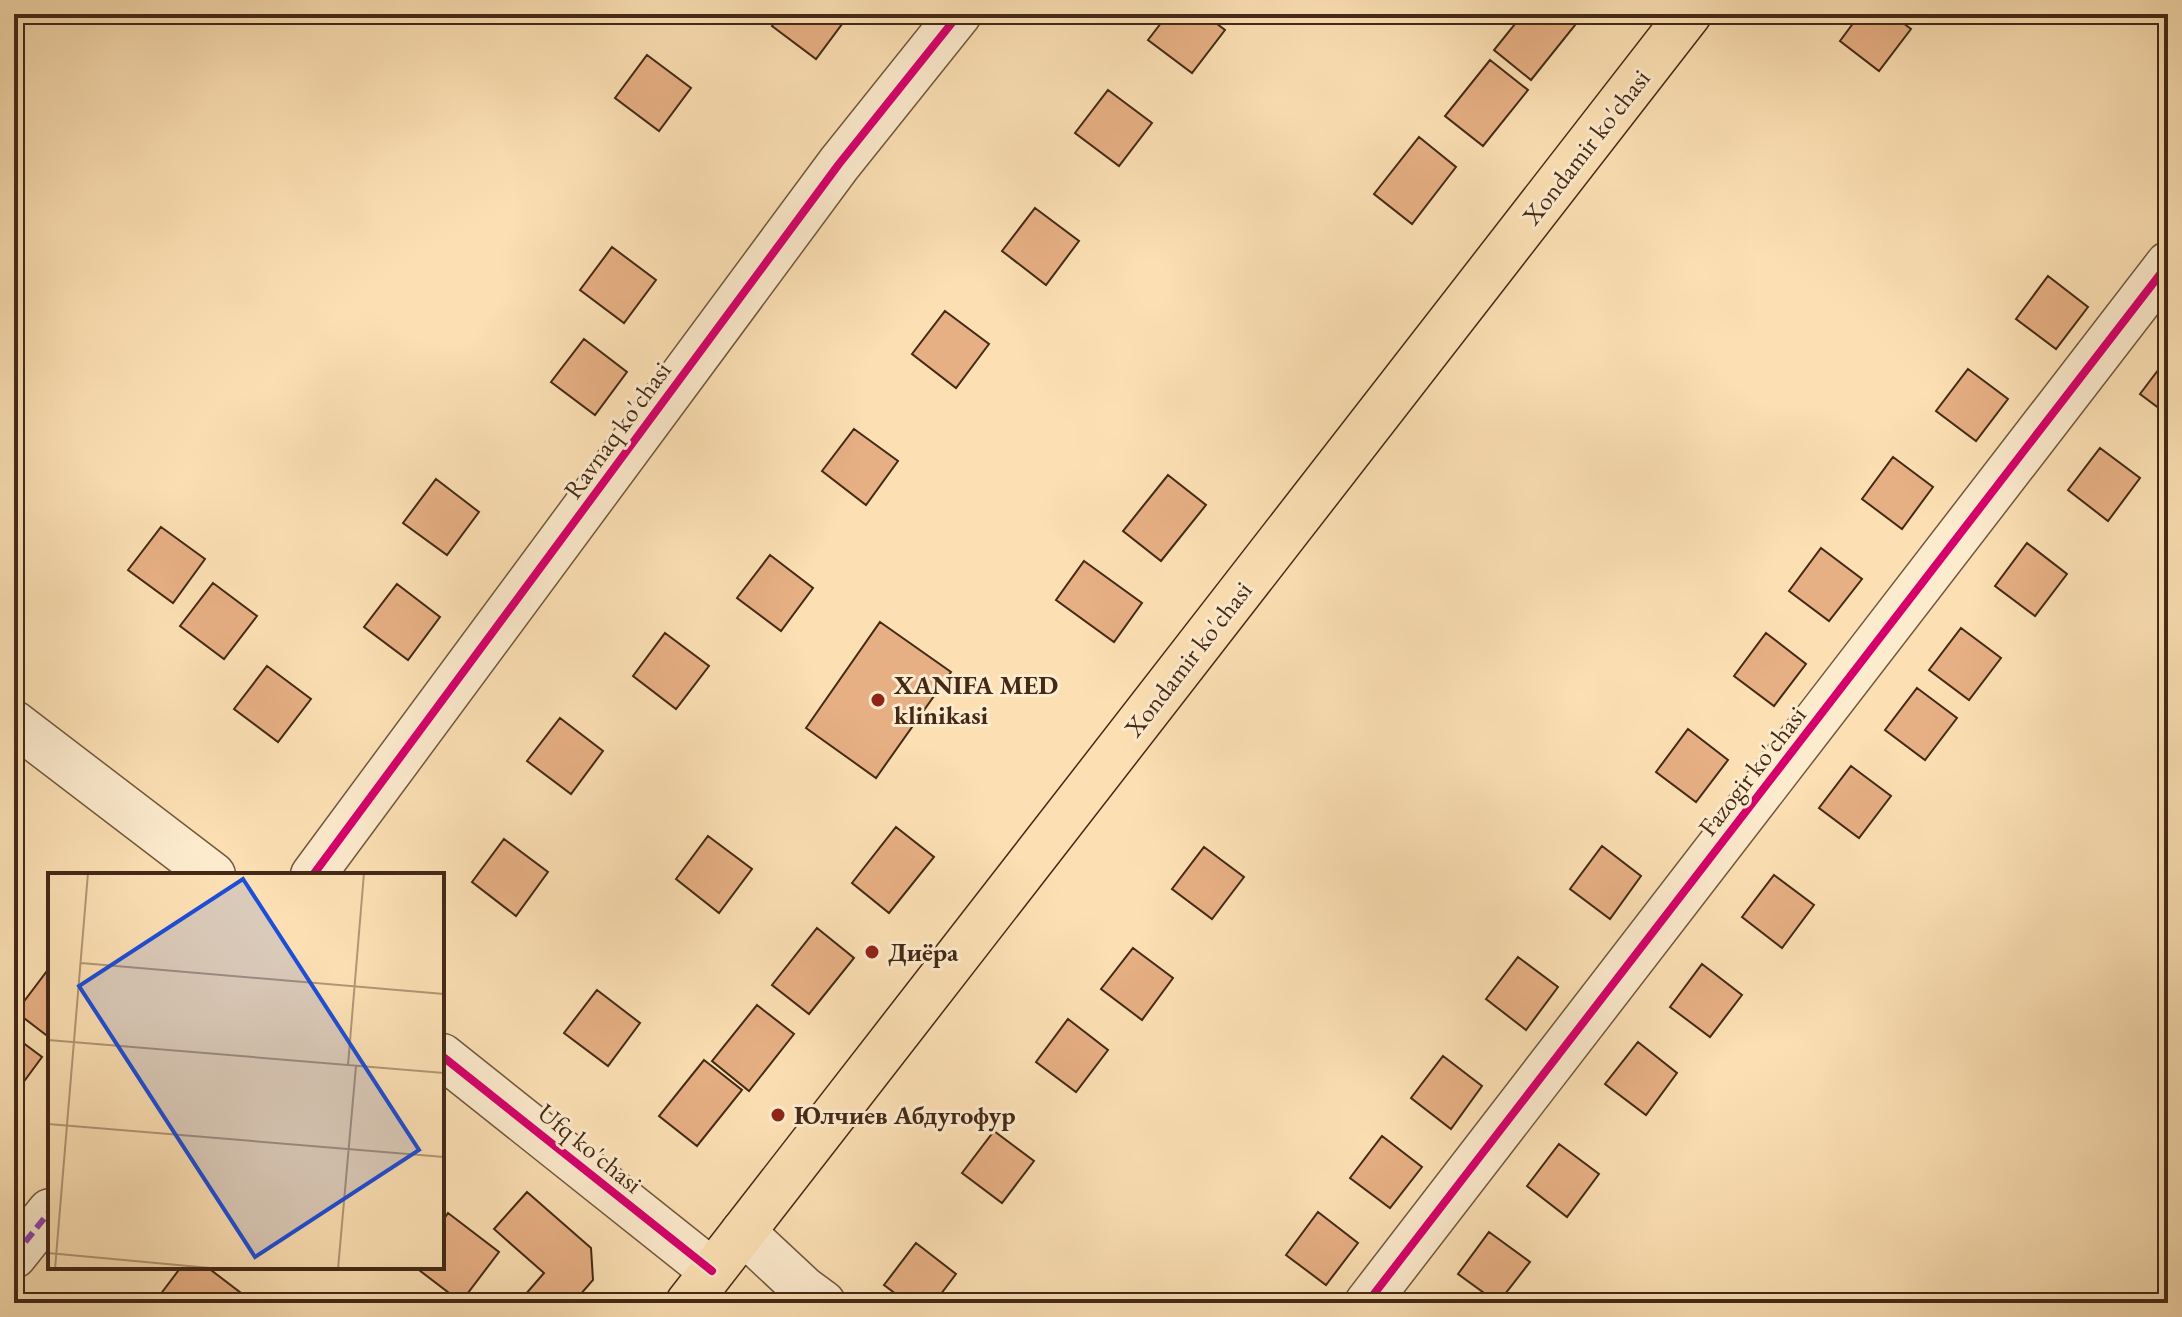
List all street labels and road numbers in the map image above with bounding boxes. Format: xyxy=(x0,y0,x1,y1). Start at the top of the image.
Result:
street label: Xondamir ko'chasi xyxy=(1514,62,1657,232)
street label: Ravnaq ko'chasi xyxy=(556,354,678,506)
street label: Xondamir ko'chasi xyxy=(1116,574,1259,744)
street label: Fazogir ko'chasi xyxy=(1691,699,1813,843)
street label: Ufq ko'chasi xyxy=(531,1095,649,1201)

